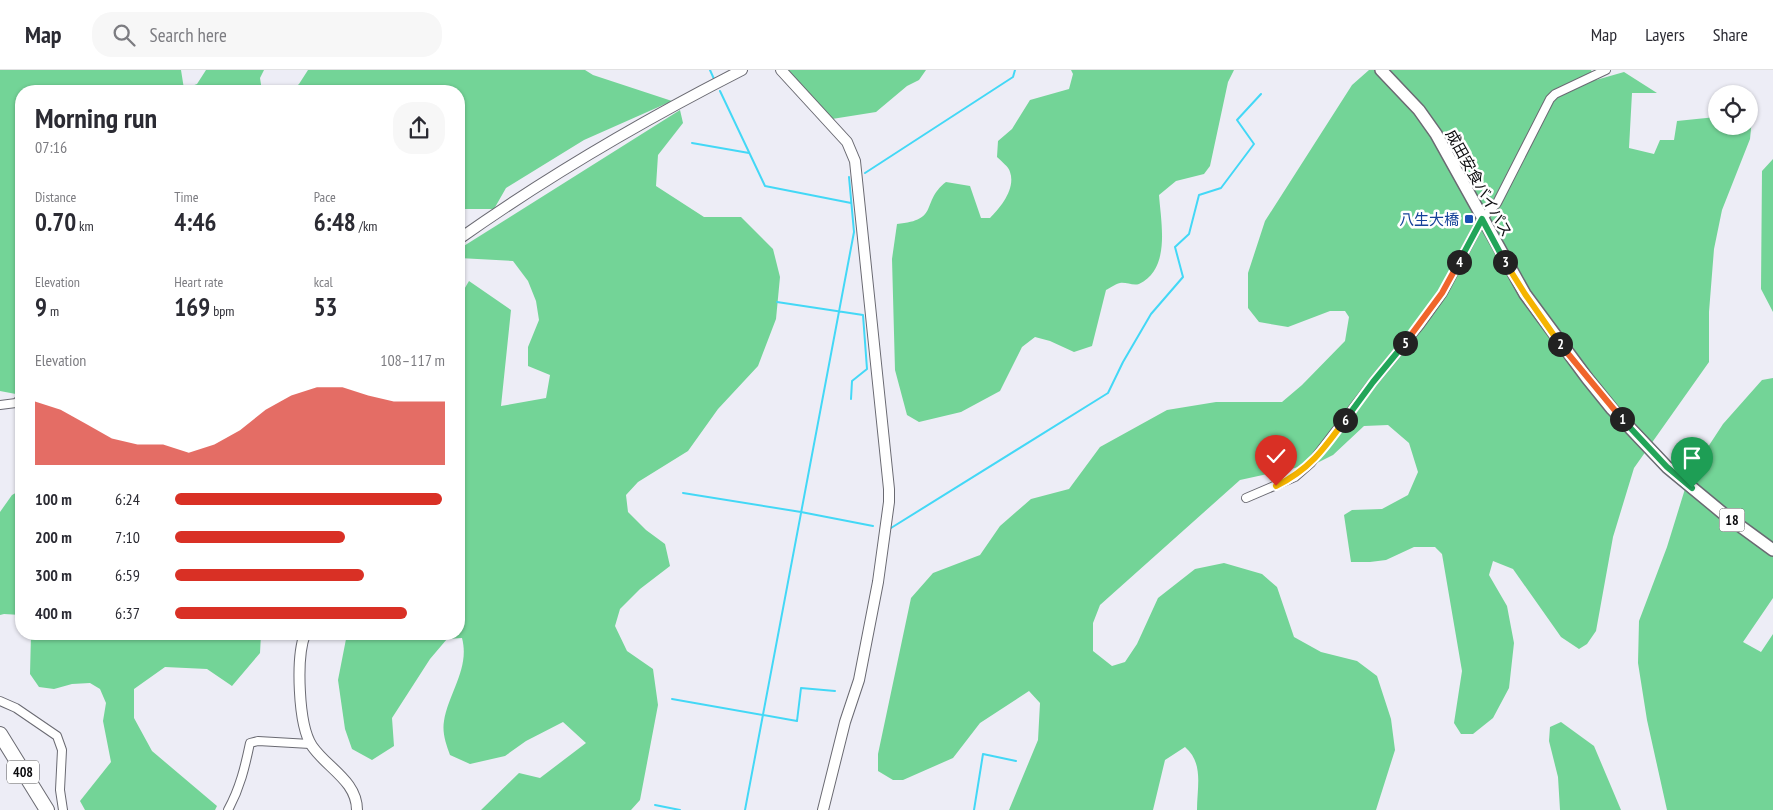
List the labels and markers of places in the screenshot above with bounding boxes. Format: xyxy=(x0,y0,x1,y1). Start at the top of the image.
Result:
place label: 八生大橋 xyxy=(1399,210,1459,229)
marker: 八生大橋 xyxy=(1463,213,1475,225)
pin: 4 xyxy=(1446,250,1472,274)
pin: 3 xyxy=(1492,250,1518,274)
pin: 5 xyxy=(1392,330,1418,356)
pin: 2 xyxy=(1548,332,1572,356)
pin: 1 xyxy=(1610,406,1634,432)
pin: 6 xyxy=(1332,408,1358,432)
pin xyxy=(1255,435,1297,486)
pin xyxy=(1671,437,1713,488)

